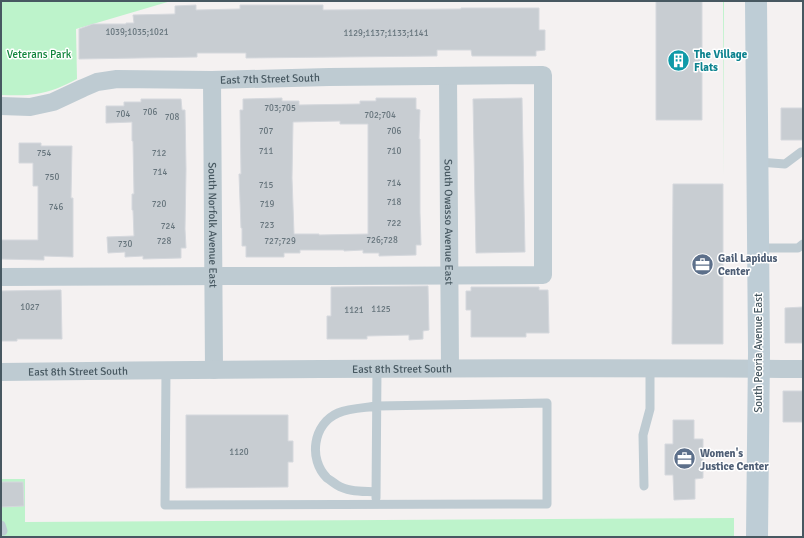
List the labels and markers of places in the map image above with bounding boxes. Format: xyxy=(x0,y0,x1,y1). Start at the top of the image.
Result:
building icon: The Village Flats xyxy=(666,47,692,73)
place label: The Village Flats xyxy=(694,48,748,74)
office icon: Gail Lapidus Center xyxy=(689,251,715,277)
place label: Gail Lapidus Center xyxy=(718,252,778,278)
office icon: Women's Justice Center xyxy=(671,446,697,472)
place label: Women's Justice Center xyxy=(700,447,769,473)

